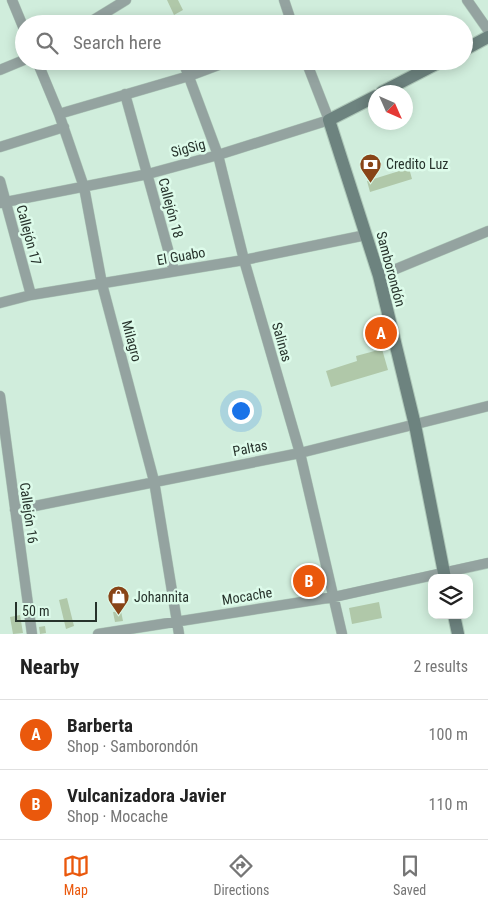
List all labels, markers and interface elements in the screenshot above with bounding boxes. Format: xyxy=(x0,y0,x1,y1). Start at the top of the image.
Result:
search box xyxy=(15,15,473,70)
icon: search xyxy=(33,29,61,57)
text: Search here xyxy=(73,31,161,54)
north arrow xyxy=(368,85,413,130)
street label: SigSig xyxy=(169,136,207,160)
bank icon: Credito Luz xyxy=(358,152,382,183)
place label: Credito Luz xyxy=(386,156,448,172)
street label: Callejón 18 xyxy=(155,176,187,240)
street label: Callejón 17 xyxy=(13,203,45,267)
street label: Samborondón xyxy=(373,230,409,308)
street label: El Guabo xyxy=(155,244,207,268)
pin: A xyxy=(365,314,397,352)
street label: Milagro xyxy=(119,319,145,363)
street label: Salinas xyxy=(269,320,295,364)
your location xyxy=(228,398,254,424)
street label: Paltas xyxy=(231,437,269,459)
street label: Callejón 16 xyxy=(17,481,41,545)
pin: B xyxy=(293,562,325,600)
map controls xyxy=(428,574,473,619)
button: layers xyxy=(428,574,473,619)
street label: Mocache xyxy=(221,584,274,608)
shop icon: Johannita xyxy=(106,585,130,616)
place label: Johannita xyxy=(134,589,189,605)
scale bar xyxy=(15,599,98,622)
text: 50 m xyxy=(22,603,50,619)
text: Nearby xyxy=(20,655,79,679)
text: 2 results xyxy=(413,657,468,676)
text: Barberta xyxy=(67,714,133,737)
text: A xyxy=(31,725,41,744)
text: 100 m xyxy=(429,725,468,744)
text: Shop · Samborondón xyxy=(67,737,198,756)
text: Vulcanizadora Javier xyxy=(67,784,226,807)
text: B xyxy=(32,795,40,814)
text: 110 m xyxy=(429,795,468,814)
text: Shop · Mocache xyxy=(67,807,168,826)
tab: Map xyxy=(62,852,90,898)
tab: Directions xyxy=(213,852,269,898)
tab: Saved xyxy=(393,852,426,898)

